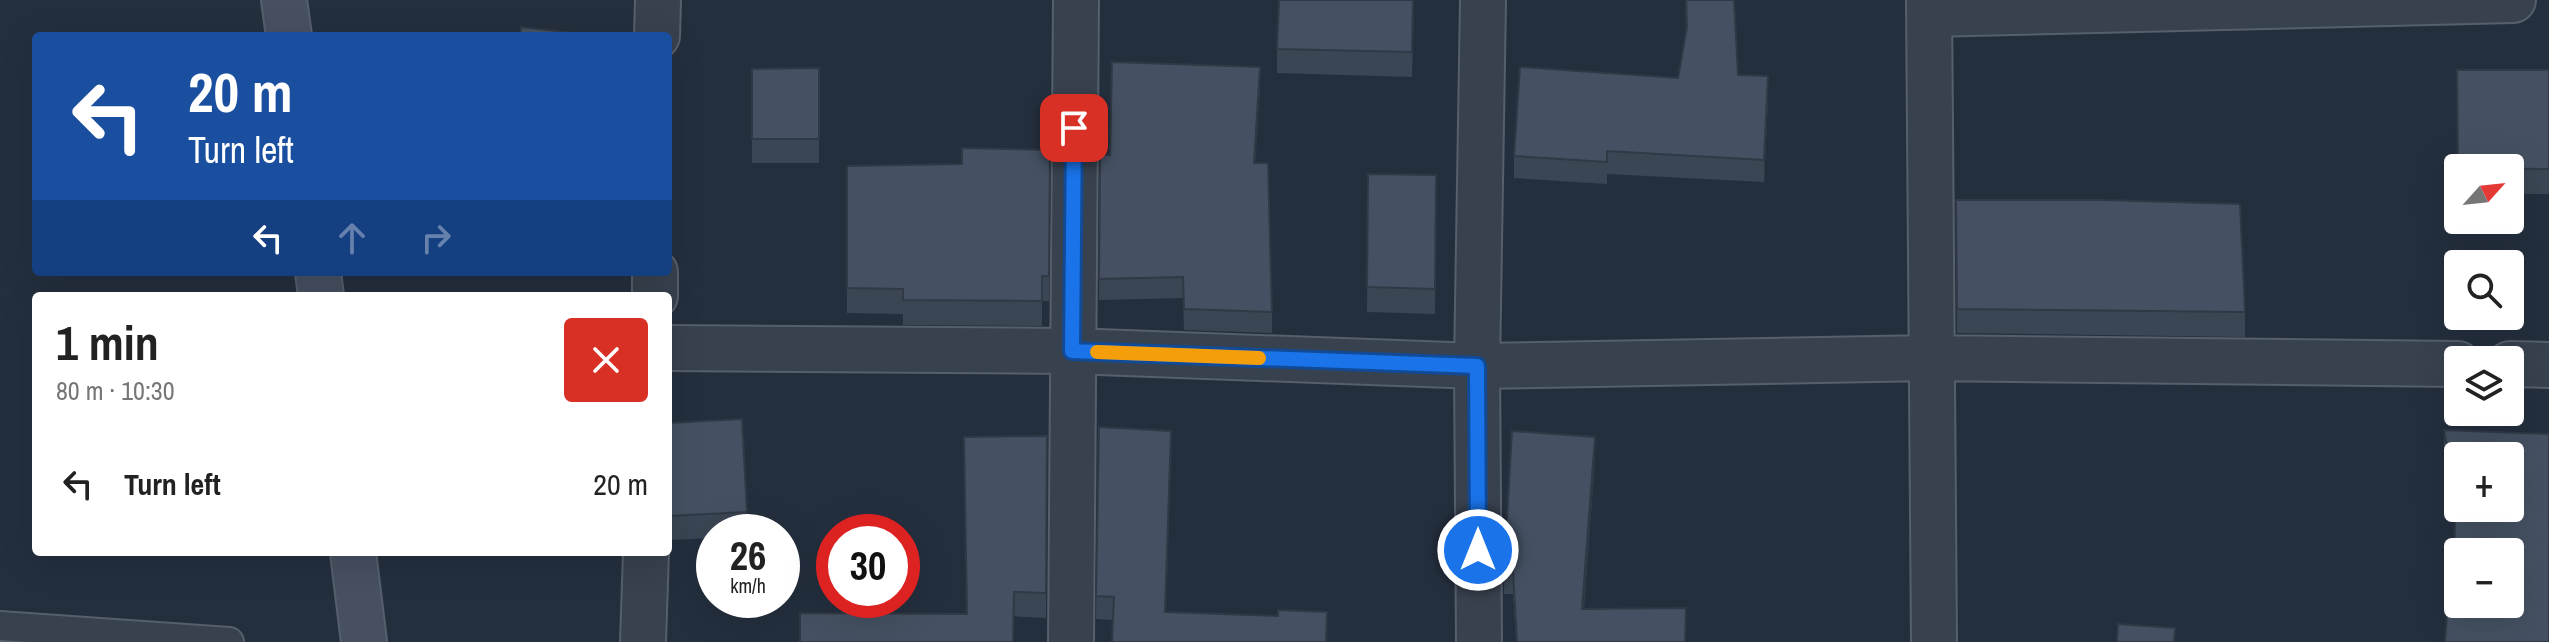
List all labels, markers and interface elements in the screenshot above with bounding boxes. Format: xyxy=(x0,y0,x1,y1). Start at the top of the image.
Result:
text: 20 m xyxy=(188,54,293,129)
icon: left xyxy=(56,64,160,168)
pin xyxy=(1040,94,1108,162)
icon: arrive xyxy=(1052,106,1096,150)
text: Turn left xyxy=(188,126,294,174)
north arrow xyxy=(2444,154,2524,234)
map controls xyxy=(2444,154,2524,618)
icon: left xyxy=(246,216,290,260)
icon: ahead xyxy=(330,216,374,260)
icon: right xyxy=(414,216,458,260)
button: search xyxy=(2444,250,2524,330)
text: 1 min xyxy=(56,310,159,375)
button: close xyxy=(564,318,648,402)
button: layers xyxy=(2444,346,2524,426)
text: 80 m · 10:30 xyxy=(56,373,175,408)
button: + xyxy=(2444,442,2524,522)
icon: left xyxy=(56,462,100,506)
text: Turn left xyxy=(124,464,221,504)
text: 20 m xyxy=(593,464,648,504)
position arrow xyxy=(1436,508,1520,592)
speed limit sign: 30 xyxy=(816,514,920,618)
text: 26 xyxy=(730,529,766,582)
button: − xyxy=(2444,538,2524,618)
text: km/h xyxy=(730,572,766,599)

